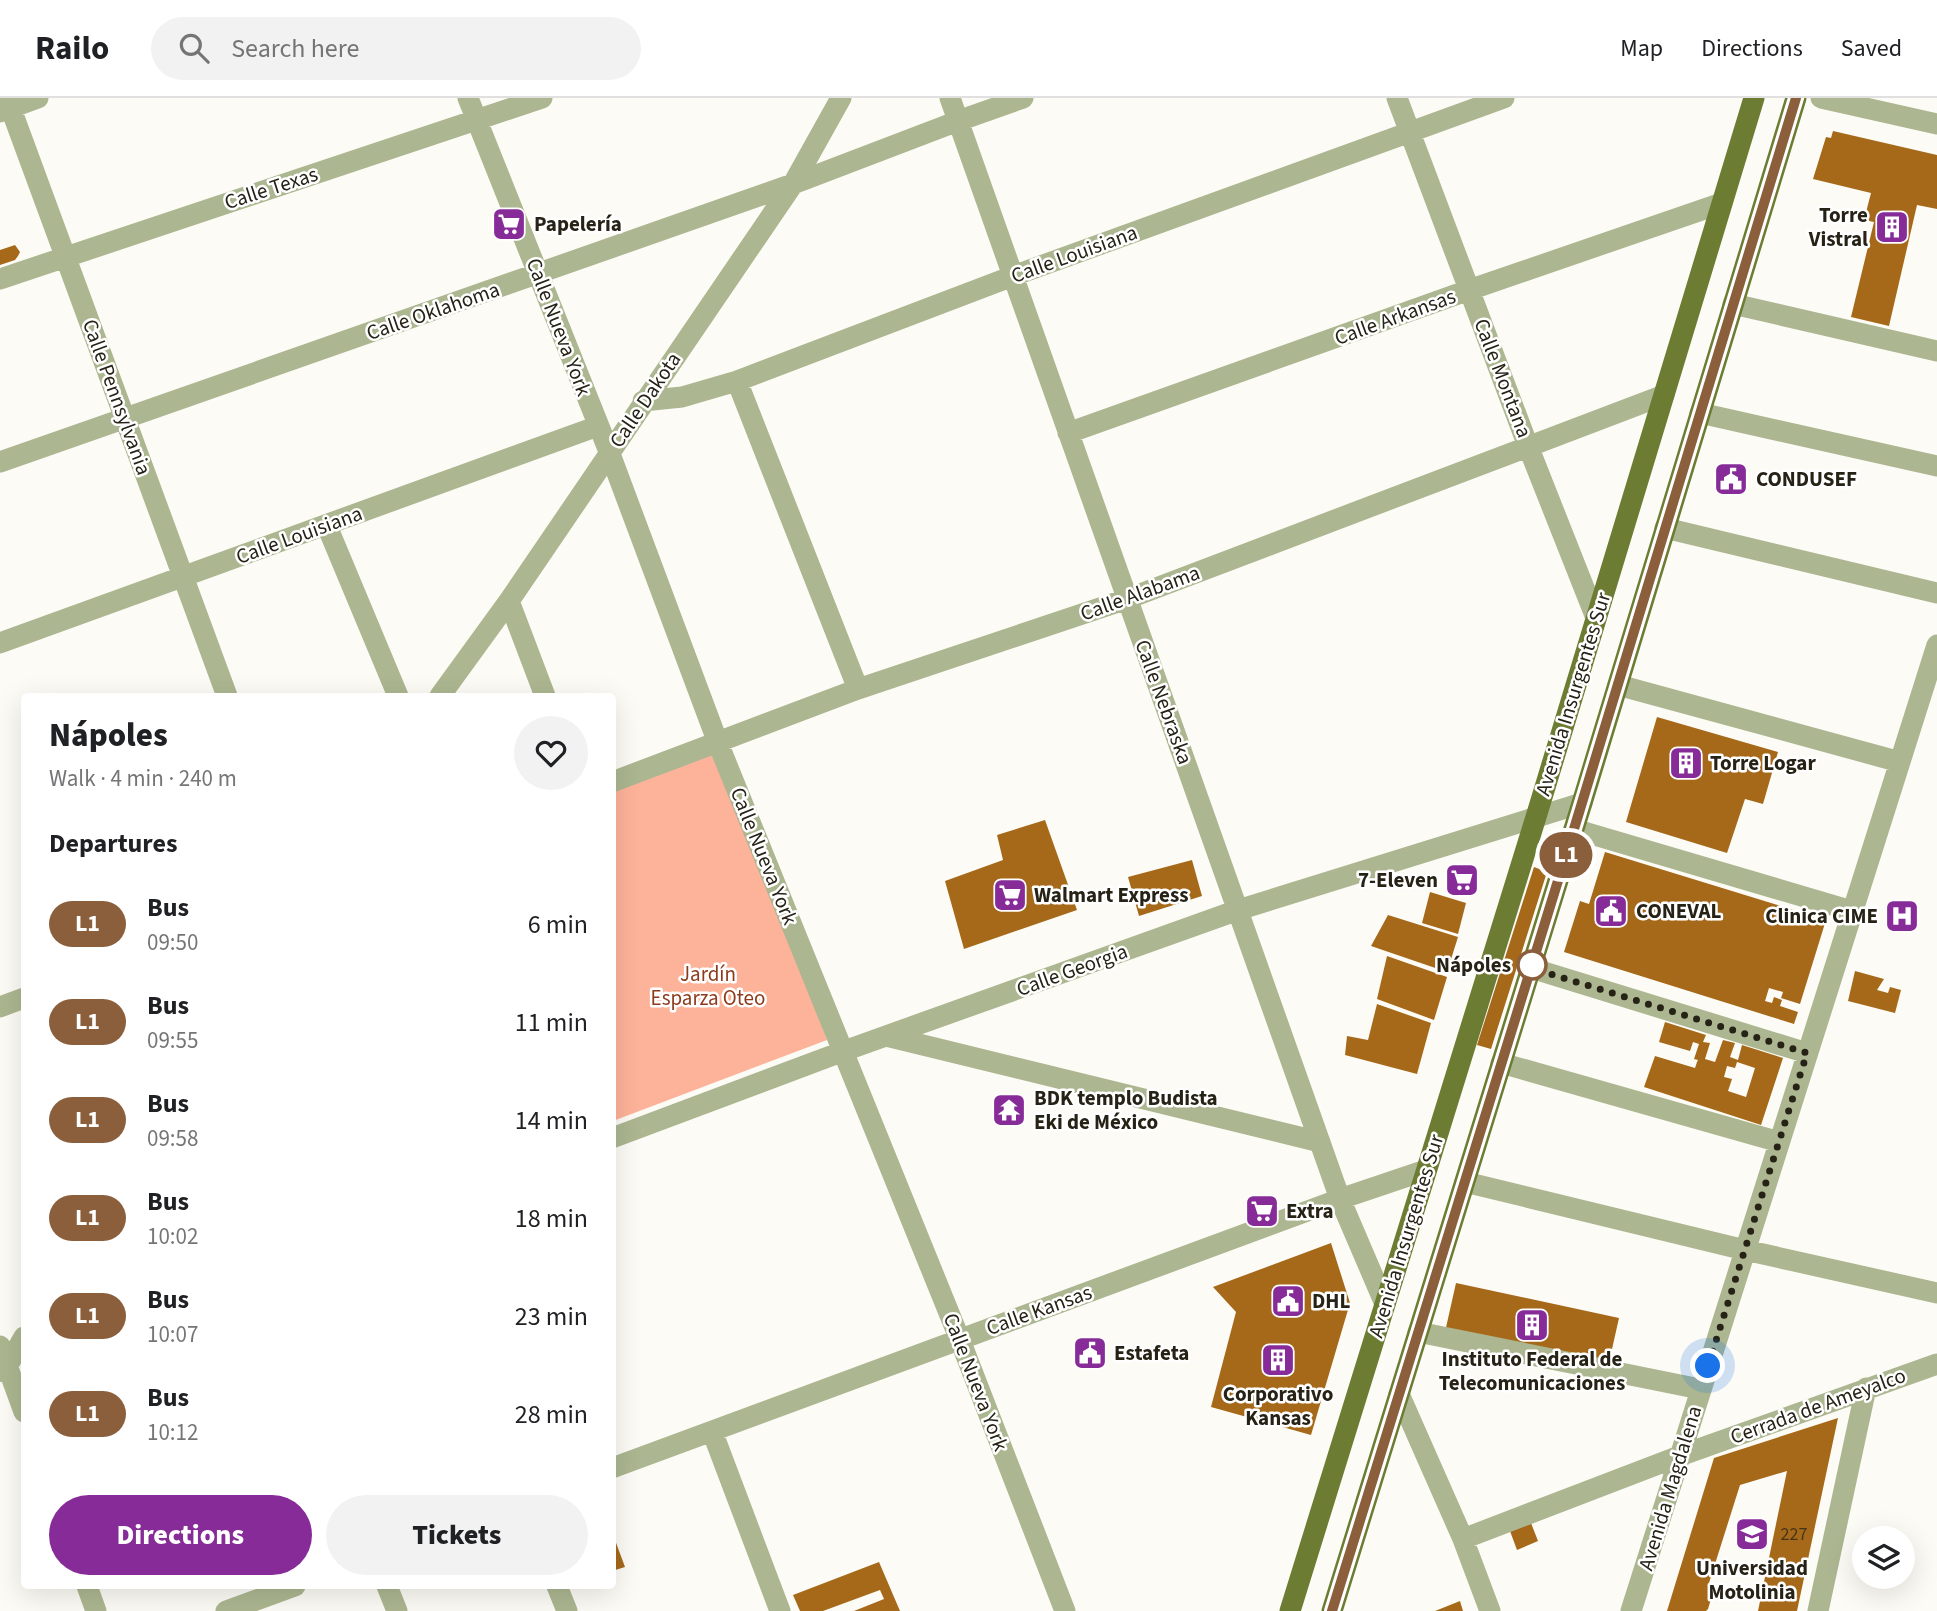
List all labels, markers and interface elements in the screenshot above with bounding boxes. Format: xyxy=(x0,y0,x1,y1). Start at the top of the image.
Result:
search box xyxy=(151,17,641,80)
text: Railo xyxy=(35,25,109,72)
icon: search xyxy=(175,29,213,67)
text: Search here xyxy=(231,30,359,67)
text: Map xyxy=(1620,31,1663,66)
text: Directions xyxy=(1701,31,1803,66)
text: Saved xyxy=(1841,31,1902,66)
street label: Calle Texas xyxy=(220,159,322,217)
place label: Torre Vistral xyxy=(1808,200,1868,254)
supermarket icon: Papelería xyxy=(490,205,528,243)
building icon: Torre Vistral xyxy=(1873,208,1911,246)
place label: Papelería xyxy=(534,209,622,239)
street label: Calle Louisiana xyxy=(1007,217,1141,291)
street label: Calle Nueva York xyxy=(519,254,599,401)
street label: Calle Oklahoma xyxy=(362,274,504,348)
street label: Calle Arkansas xyxy=(1330,281,1460,353)
street label: Calle Montana xyxy=(1467,314,1539,442)
street label: Calle Pennsylvania xyxy=(75,315,159,479)
street label: Calle Dakota xyxy=(602,346,688,454)
public building icon: CONDUSEF xyxy=(1712,460,1750,498)
place label: CONDUSEF xyxy=(1756,464,1857,494)
street label: Calle Louisiana xyxy=(232,498,366,572)
street label: Calle Alabama xyxy=(1076,558,1204,628)
street label: Avenida Insurgentes Sur xyxy=(1528,588,1618,799)
street label: Calle Nebraska xyxy=(1128,636,1200,768)
text: Nápoles xyxy=(49,712,168,759)
button: heart xyxy=(514,716,588,790)
building icon: Torre Logar xyxy=(1667,744,1705,782)
place label: Torre Logar xyxy=(1710,748,1816,778)
text: Walk · 4 min · 240 m xyxy=(49,762,237,795)
street label: Calle Nueva York xyxy=(723,783,805,930)
text: Departures xyxy=(49,825,177,862)
line badge: L1 xyxy=(1534,832,1598,878)
text: L1 xyxy=(1553,837,1579,872)
supermarket icon: 7-Eleven xyxy=(1443,861,1481,899)
place label: 7-Eleven xyxy=(1358,865,1438,895)
supermarket icon: Walmart Express xyxy=(991,876,1029,914)
place label: Walmart Express xyxy=(1034,880,1189,910)
text: Bus xyxy=(147,889,189,926)
public building icon: CONEVAL xyxy=(1592,892,1630,930)
place label: CONEVAL xyxy=(1636,896,1722,926)
hospital icon: Clinica CIME xyxy=(1883,897,1921,935)
place label: Clinica CIME xyxy=(1765,901,1878,931)
text: L1 xyxy=(75,906,100,941)
text: 6 min xyxy=(528,906,588,943)
text: 09:50 xyxy=(147,926,198,959)
street label: Calle Georgia xyxy=(1012,936,1132,1004)
place label: Nápoles xyxy=(1436,950,1511,980)
marker: Nápoles xyxy=(1517,950,1547,980)
park label: Jardín Esparza Oteo xyxy=(651,959,765,1013)
text: Bus xyxy=(147,987,189,1024)
text: L1 xyxy=(75,1004,100,1039)
text: 11 min xyxy=(515,1004,588,1041)
text: 09:55 xyxy=(147,1024,198,1057)
place label: BDK templo Budista Eki de México xyxy=(1034,1083,1218,1137)
text: Bus xyxy=(147,1085,189,1122)
temple icon: BDK templo Budista Eki de México xyxy=(990,1091,1028,1129)
text: L1 xyxy=(75,1102,100,1137)
text: 14 min xyxy=(515,1102,588,1139)
text: 09:58 xyxy=(147,1122,198,1155)
street label: Avenida Insurgentes Sur xyxy=(1361,1130,1451,1341)
text: Bus xyxy=(147,1183,189,1220)
supermarket icon: Extra xyxy=(1243,1192,1281,1230)
place label: Extra xyxy=(1286,1196,1334,1226)
text: L1 xyxy=(75,1200,100,1235)
text: 18 min xyxy=(515,1200,588,1237)
text: 10:02 xyxy=(147,1220,198,1253)
street label: Calle Kansas xyxy=(982,1277,1096,1343)
text: Bus xyxy=(147,1281,189,1318)
public building icon: DHL xyxy=(1269,1282,1307,1320)
place label: DHL xyxy=(1312,1286,1350,1316)
text: L1 xyxy=(75,1298,100,1333)
text: 23 min xyxy=(515,1298,588,1335)
building icon: Instituto Federal de Telecomunicaciones xyxy=(1513,1306,1551,1344)
street label: Calle Nueva York xyxy=(936,1309,1016,1456)
text: 10:07 xyxy=(147,1318,198,1351)
public building icon: Estafeta xyxy=(1071,1334,1109,1372)
place label: Estafeta xyxy=(1114,1338,1189,1368)
building icon: Corporativo Kansas xyxy=(1259,1341,1297,1379)
place label: Instituto Federal de Telecomunicaciones xyxy=(1439,1344,1625,1398)
your location xyxy=(1690,1348,1725,1383)
street label: Cerrada de Ameyalco xyxy=(1726,1360,1910,1452)
text: Bus xyxy=(147,1379,189,1416)
place label: Corporativo Kansas xyxy=(1223,1379,1333,1433)
text: L1 xyxy=(75,1396,100,1431)
text: 28 min xyxy=(515,1396,588,1433)
street label: Avenida Magdalena xyxy=(1631,1402,1709,1574)
text: 10:12 xyxy=(147,1416,198,1449)
button: Directions xyxy=(49,1495,312,1575)
button: Tickets xyxy=(326,1495,588,1575)
school or university icon: Universidad Motolinia xyxy=(1733,1515,1771,1553)
house number: 227 xyxy=(1781,1522,1807,1547)
map controls xyxy=(1852,1526,1915,1589)
button: layers xyxy=(1852,1526,1915,1589)
place label: Universidad Motolinia xyxy=(1696,1553,1808,1607)

